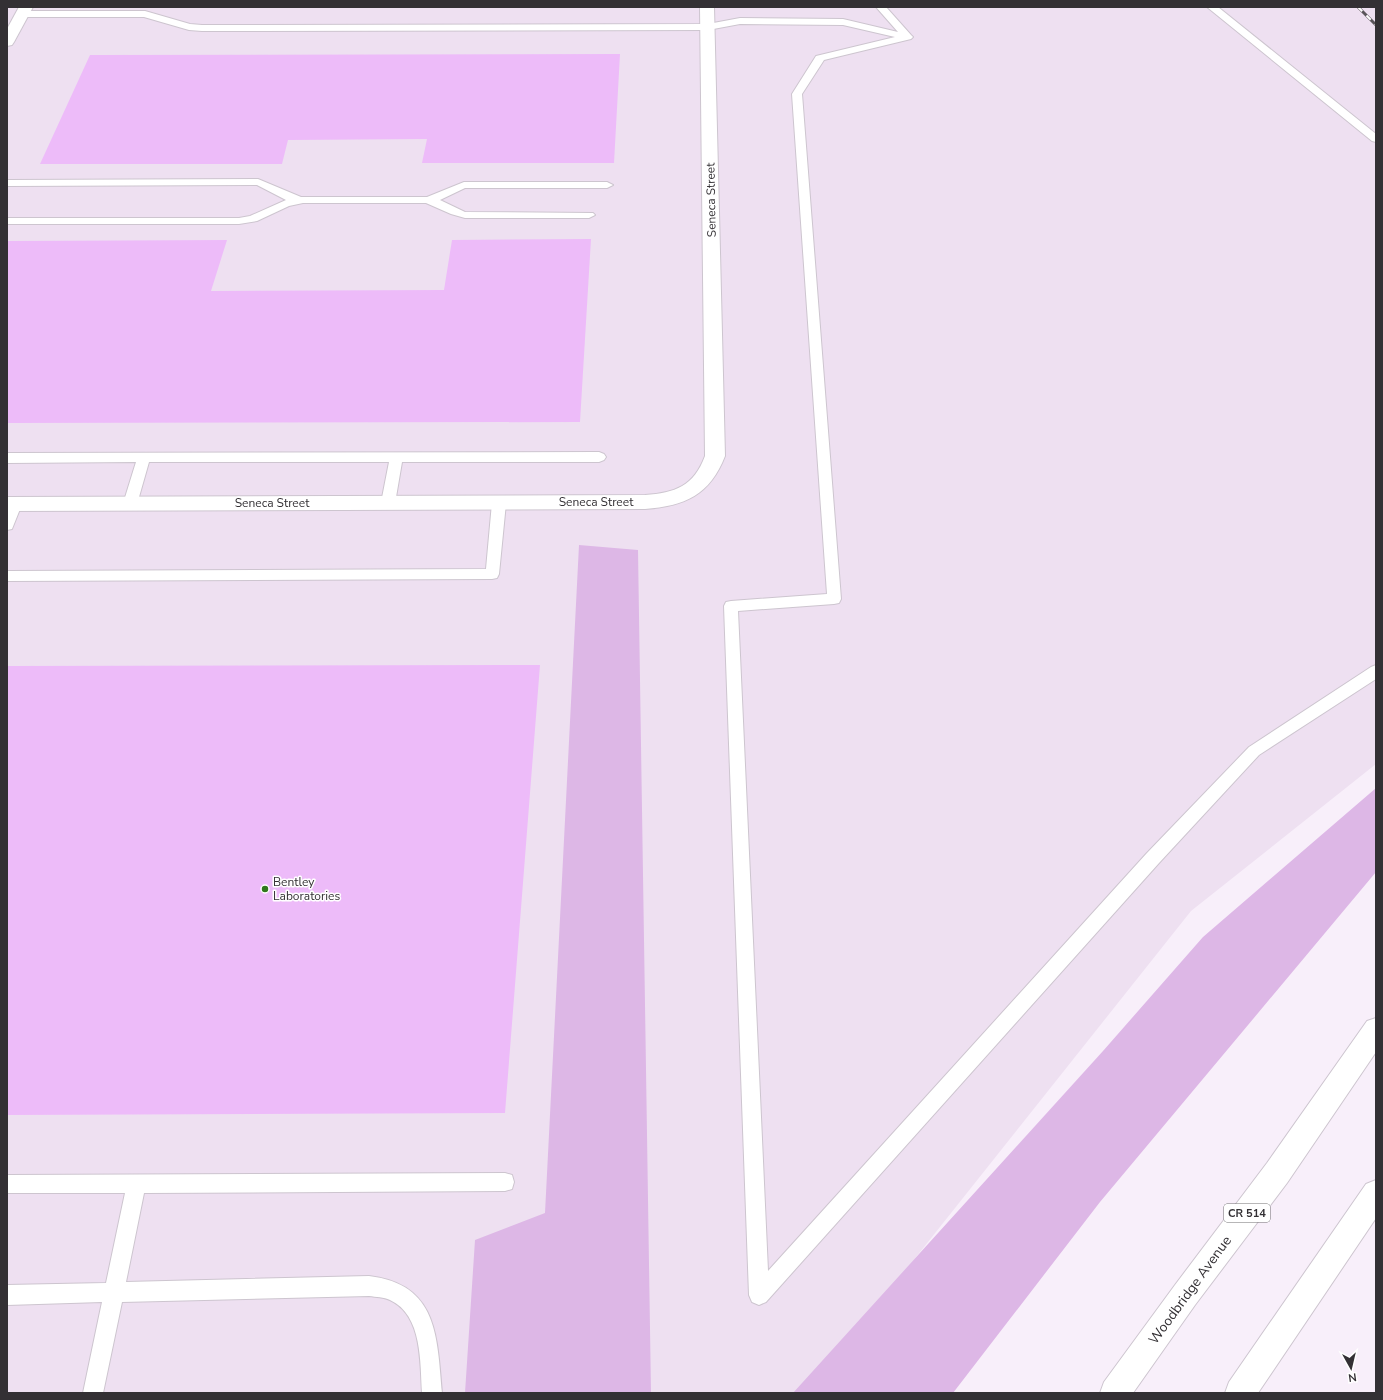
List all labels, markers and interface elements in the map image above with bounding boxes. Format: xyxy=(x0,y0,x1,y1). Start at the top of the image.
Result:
street label: Seneca Street xyxy=(702,162,720,237)
street label: Seneca Street xyxy=(559,494,634,510)
street label: Seneca Street xyxy=(235,495,310,511)
place label: Bentley Laboratories xyxy=(273,874,340,904)
marker: Bentley Laboratories xyxy=(260,884,270,894)
road number: CR 514 xyxy=(1224,1204,1270,1222)
street label: Woodbridge Avenue xyxy=(1144,1232,1236,1348)
north arrow xyxy=(1331,1348,1371,1388)
text: N xyxy=(1347,1369,1357,1385)

